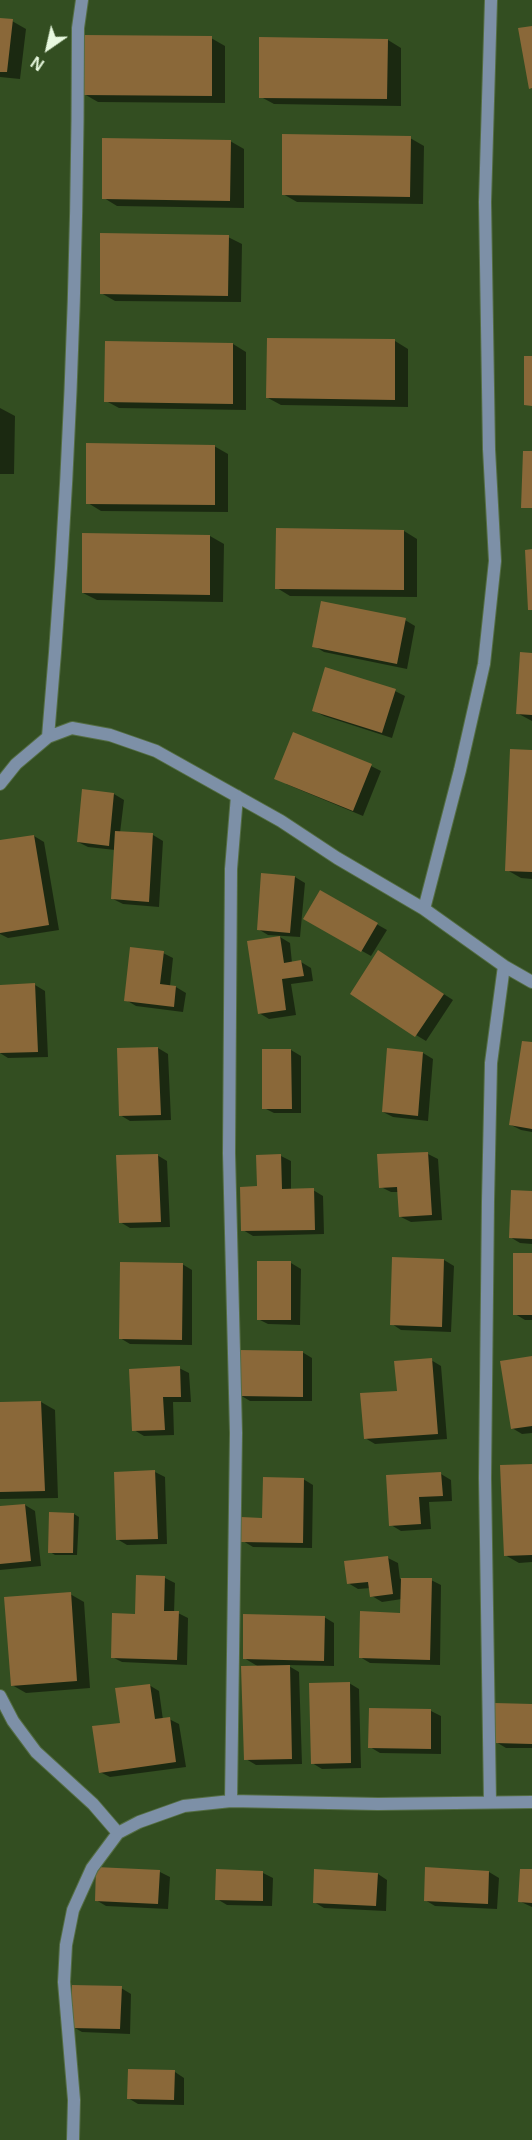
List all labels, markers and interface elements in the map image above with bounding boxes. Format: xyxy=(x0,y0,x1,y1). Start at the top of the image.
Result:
north arrow xyxy=(18,18,78,78)
text: N xyxy=(28,53,47,74)

